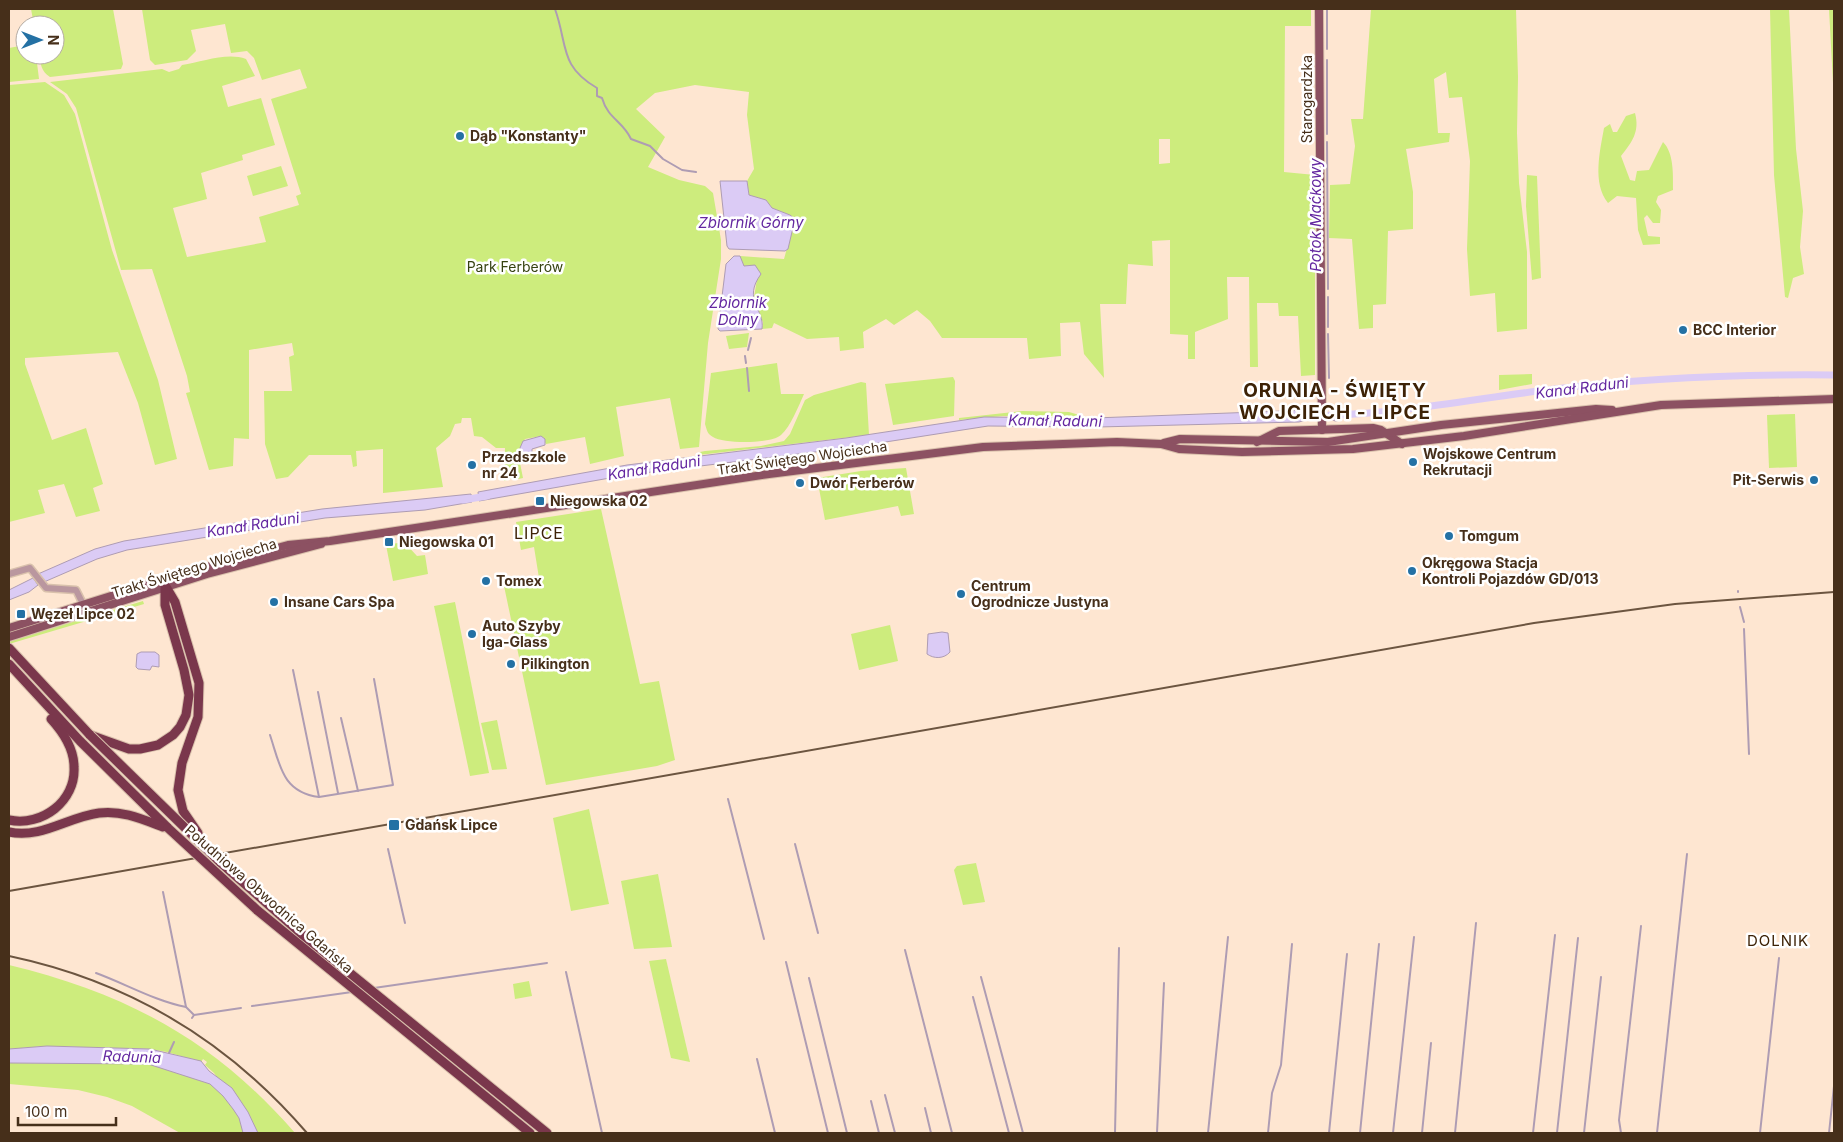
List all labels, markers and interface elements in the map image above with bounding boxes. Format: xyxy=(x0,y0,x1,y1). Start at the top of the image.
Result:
north arrow xyxy=(15,15,65,65)
text: N xyxy=(45,35,62,45)
street label: Starogardzka xyxy=(1298,55,1315,143)
place label: Dąb "Konstanty" xyxy=(470,127,586,144)
marker: Dąb "Konstanty" xyxy=(454,130,466,142)
water label: Potok Maćkowy xyxy=(1306,158,1325,272)
water label: Zbiornik Górny xyxy=(698,213,804,232)
park label: Park Ferberów xyxy=(467,258,563,275)
water label: Zbiornik Dolny xyxy=(709,293,768,329)
place label: BCC Interior xyxy=(1693,321,1776,338)
marker: BCC Interior xyxy=(1677,324,1689,336)
water label: Kanał Raduni xyxy=(1534,372,1630,403)
district label: ORUNIA - ŚWIĘTY WOJCIECH - LIPCE xyxy=(1239,379,1431,424)
water label: Kanał Raduni xyxy=(1008,410,1102,431)
street label: Trakt Świętego Wojciecha xyxy=(716,437,888,478)
place label: Wojskowe Centrum Rekrutacji xyxy=(1423,445,1556,478)
place label: Przedszkole nr 24 xyxy=(482,448,566,481)
water label: Kanał Raduni xyxy=(606,451,702,484)
marker: Wojskowe Centrum Rekrutacji xyxy=(1407,456,1419,468)
marker: Przedszkole nr 24 xyxy=(466,459,478,471)
place label: Pit-Serwis xyxy=(1733,471,1804,488)
place label: Dwór Ferberów xyxy=(810,474,914,491)
marker: Pit-Serwis xyxy=(1808,474,1820,486)
marker: Dwór Ferberów xyxy=(794,477,806,489)
place label: Niegowska 02 xyxy=(550,492,648,509)
marker: Niegowska 02 xyxy=(534,495,546,507)
water label: Kanał Raduni xyxy=(205,508,301,541)
district label: LIPCE xyxy=(514,523,564,543)
place label: Tomgum xyxy=(1459,527,1519,544)
marker: Tomgum xyxy=(1443,530,1455,542)
place label: Niegowska 01 xyxy=(399,533,494,550)
street label: Trakt Świętego Wojciecha xyxy=(109,534,278,601)
marker: Niegowska 01 xyxy=(383,536,395,548)
place label: Okręgowa Stacja Kontroli Pojazdów GD/013 xyxy=(1422,554,1598,587)
marker: Okręgowa Stacja Kontroli Pojazdów GD/013 xyxy=(1406,565,1418,577)
place label: Tomex xyxy=(496,572,542,589)
marker: Tomex xyxy=(480,575,492,587)
place label: Centrum Ogrodnicze Justyna xyxy=(971,577,1109,610)
marker: Centrum Ogrodnicze Justyna xyxy=(955,588,967,600)
place label: Insane Cars Spa xyxy=(284,593,395,610)
marker: Insane Cars Spa xyxy=(268,596,280,608)
place label: Węzeł Lipce 02 xyxy=(31,605,135,622)
marker: Węzeł Lipce 02 xyxy=(15,608,27,620)
place label: Auto Szyby Iga-Glass xyxy=(482,617,561,650)
marker: Auto Szyby Iga-Glass xyxy=(466,628,478,640)
place label: Pilkington xyxy=(521,655,589,672)
marker: Pilkington xyxy=(505,658,517,670)
place label: Gdańsk Lipce xyxy=(405,816,498,833)
marker: Gdańsk Lipce xyxy=(387,818,401,832)
street label: Południowa Obwodnica Gdańska xyxy=(182,821,357,976)
district label: DOLNIK xyxy=(1747,931,1809,950)
water label: Radunia xyxy=(102,1046,162,1067)
scale bar xyxy=(18,1094,115,1126)
text: 100 m xyxy=(25,1102,67,1121)

